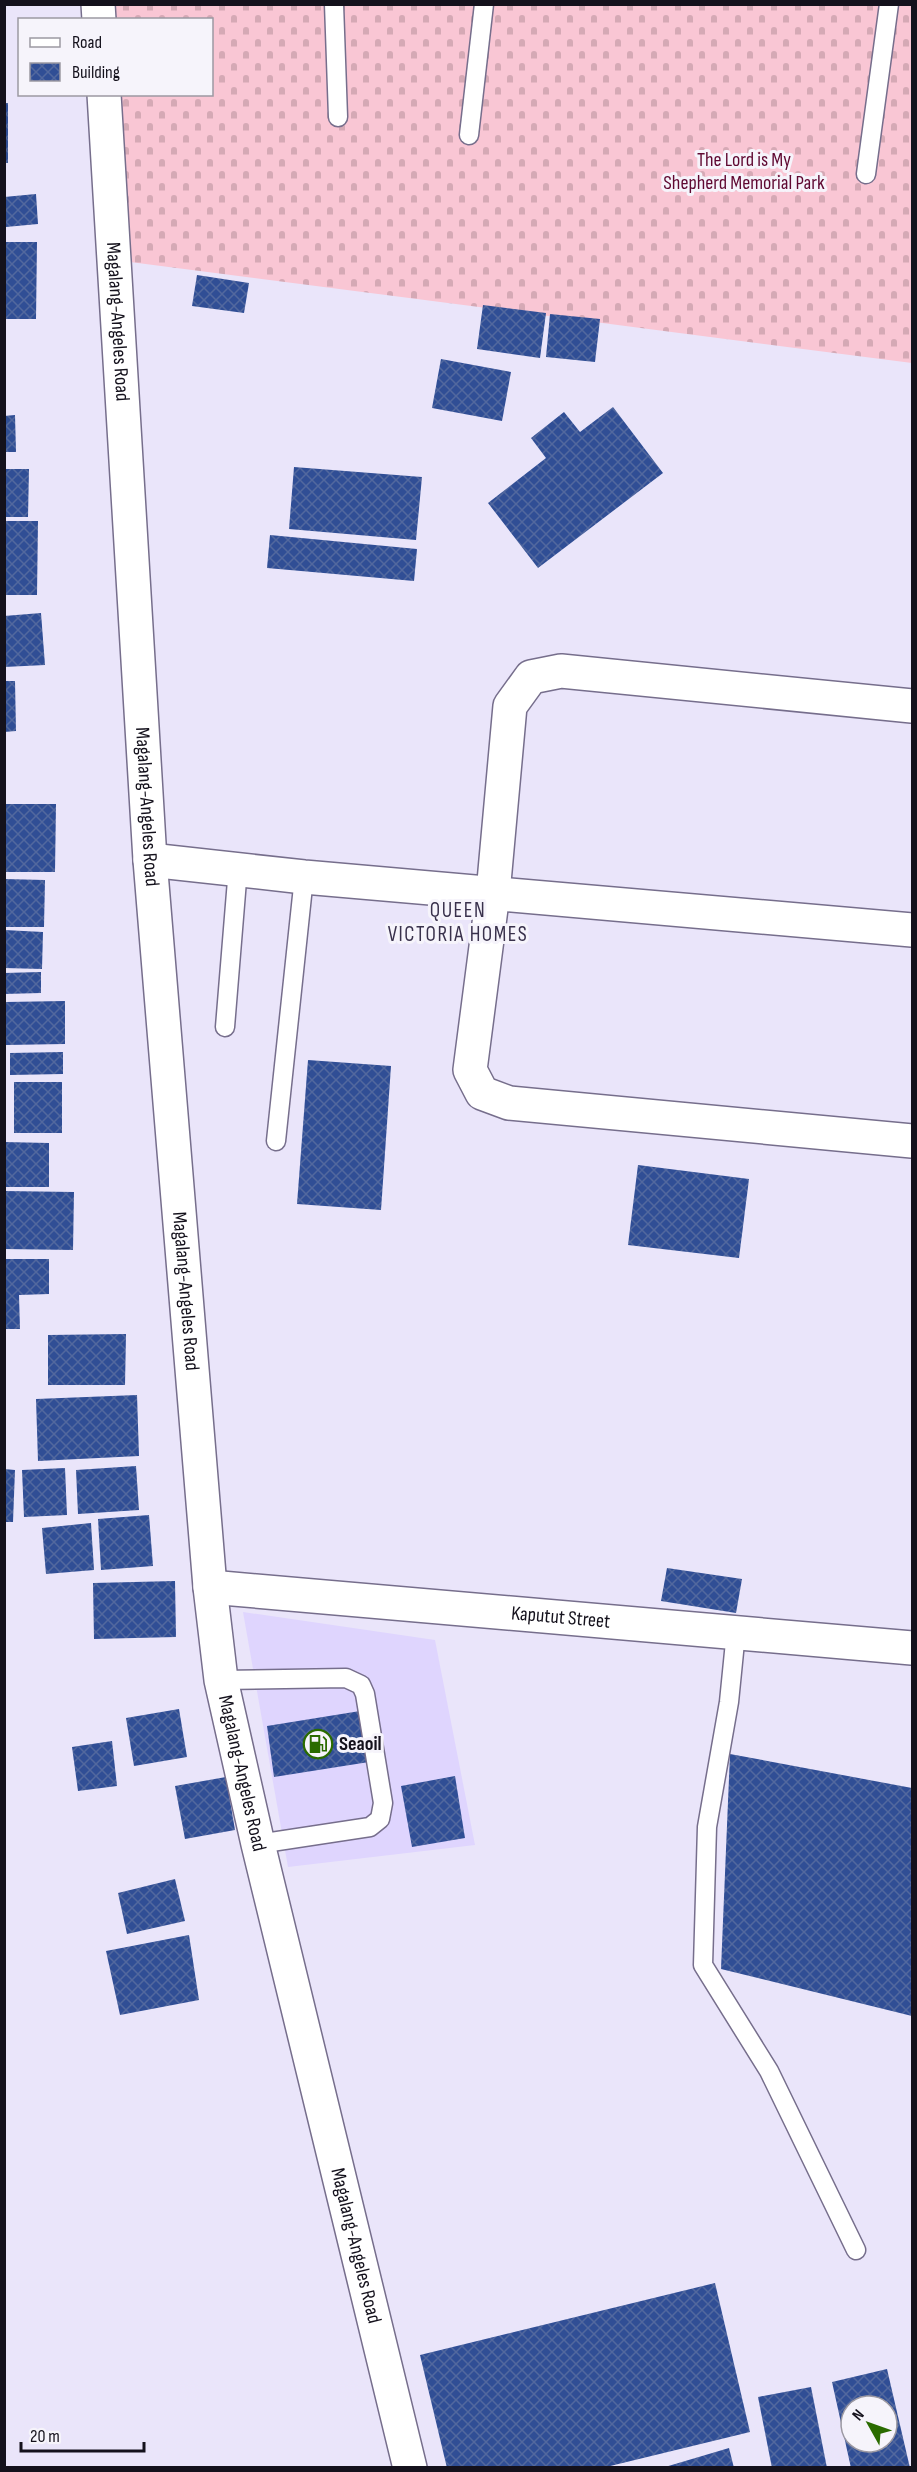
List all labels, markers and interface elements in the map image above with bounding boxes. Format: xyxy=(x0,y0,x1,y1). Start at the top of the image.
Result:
legend xyxy=(18,18,213,96)
text: Road xyxy=(72,32,102,53)
text: Building xyxy=(72,62,120,83)
park label: The Lord is My Shepherd Memorial Park xyxy=(663,148,825,195)
street label: Magalang-Angeles Road xyxy=(101,241,134,402)
street label: Magalang-Angeles Road xyxy=(130,726,164,887)
district label: QUEEN VICTORIA HOMES xyxy=(388,898,528,947)
street label: Magalang-Angeles Road xyxy=(167,1211,204,1372)
street label: Kaputut Street xyxy=(510,1601,611,1634)
street label: Magalang-Angeles Road xyxy=(213,1693,271,1854)
fuel station icon: Seaoil xyxy=(302,1728,334,1760)
place label: Seaoil xyxy=(339,1732,382,1756)
street label: Magalang-Angeles Road xyxy=(325,2165,386,2326)
north arrow xyxy=(839,2394,899,2454)
text: N xyxy=(849,2406,869,2425)
scale bar xyxy=(21,2415,144,2453)
text: 20 m xyxy=(30,2426,60,2447)

